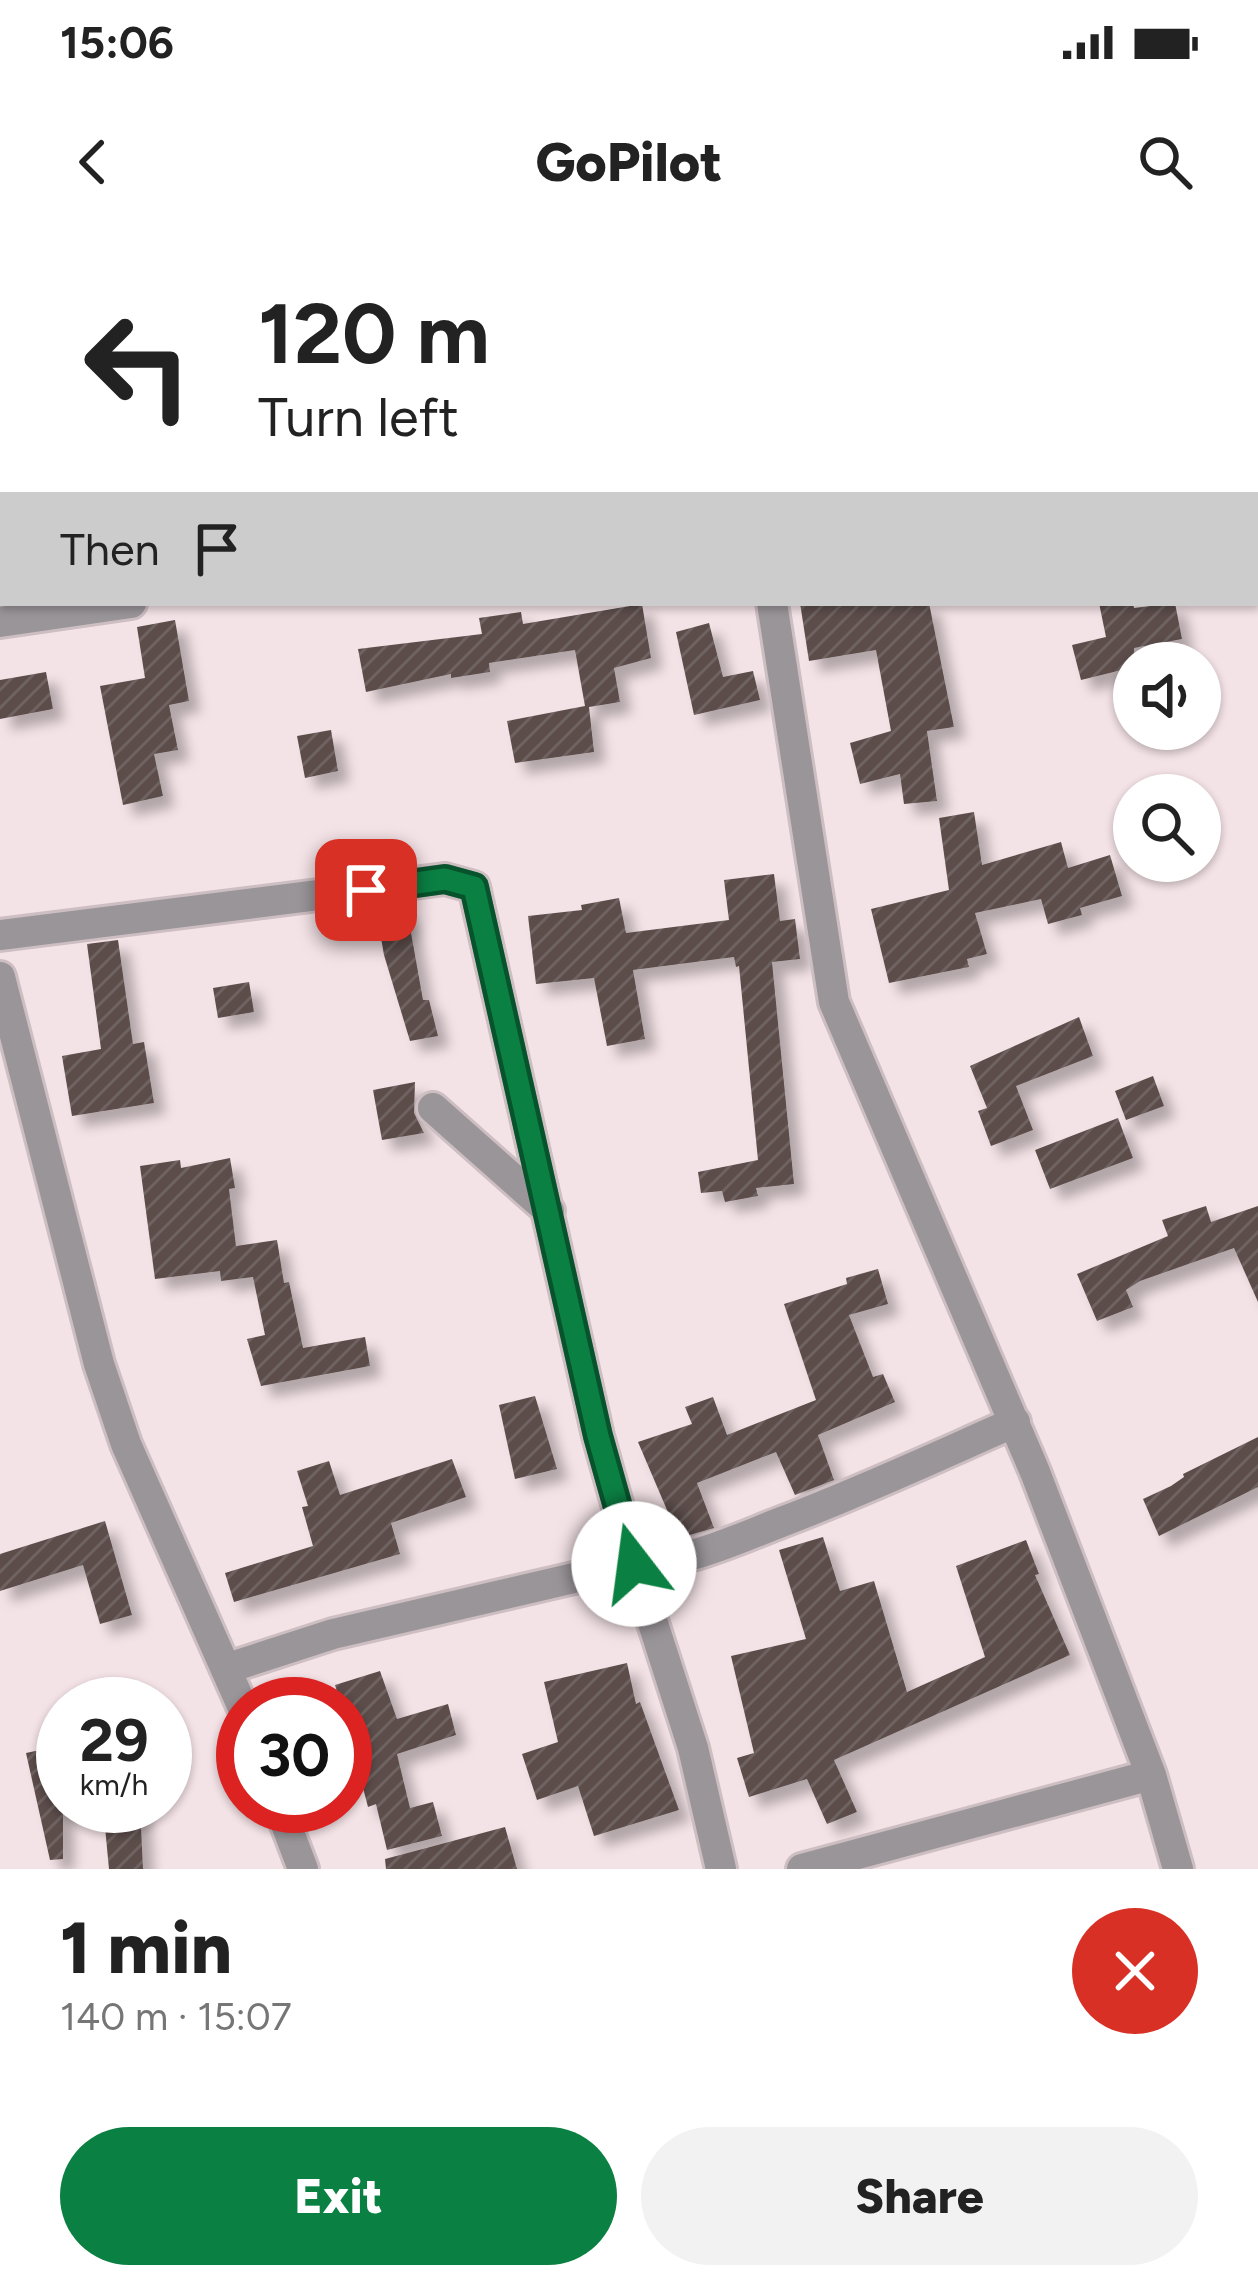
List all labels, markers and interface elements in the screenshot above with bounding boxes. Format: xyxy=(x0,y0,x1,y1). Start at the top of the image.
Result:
text: 15:06 xyxy=(60,15,174,69)
icon: back xyxy=(60,129,126,195)
icon: search xyxy=(1132,129,1198,195)
text: GoPilot xyxy=(536,130,722,195)
text: 120 m xyxy=(258,283,490,384)
icon: left xyxy=(60,288,216,444)
text: Turn left xyxy=(258,385,459,450)
icon: arrive xyxy=(184,516,250,582)
text: Then xyxy=(60,522,160,576)
map controls xyxy=(1113,642,1221,882)
button: sound xyxy=(1113,642,1221,750)
button: search xyxy=(1113,774,1221,882)
pin xyxy=(315,839,417,941)
icon: arrive xyxy=(333,857,399,923)
position arrow xyxy=(571,1501,697,1627)
speed limit sign: 30 xyxy=(216,1677,372,1833)
text: 29 xyxy=(79,1704,149,1776)
text: km/h xyxy=(80,1766,148,1803)
text: 1 min xyxy=(60,1905,232,1991)
button: close xyxy=(1072,1908,1198,2034)
text: 140 m · 15:07 xyxy=(60,1993,292,2040)
button: Exit xyxy=(60,2127,617,2265)
button: Share xyxy=(641,2127,1198,2265)

